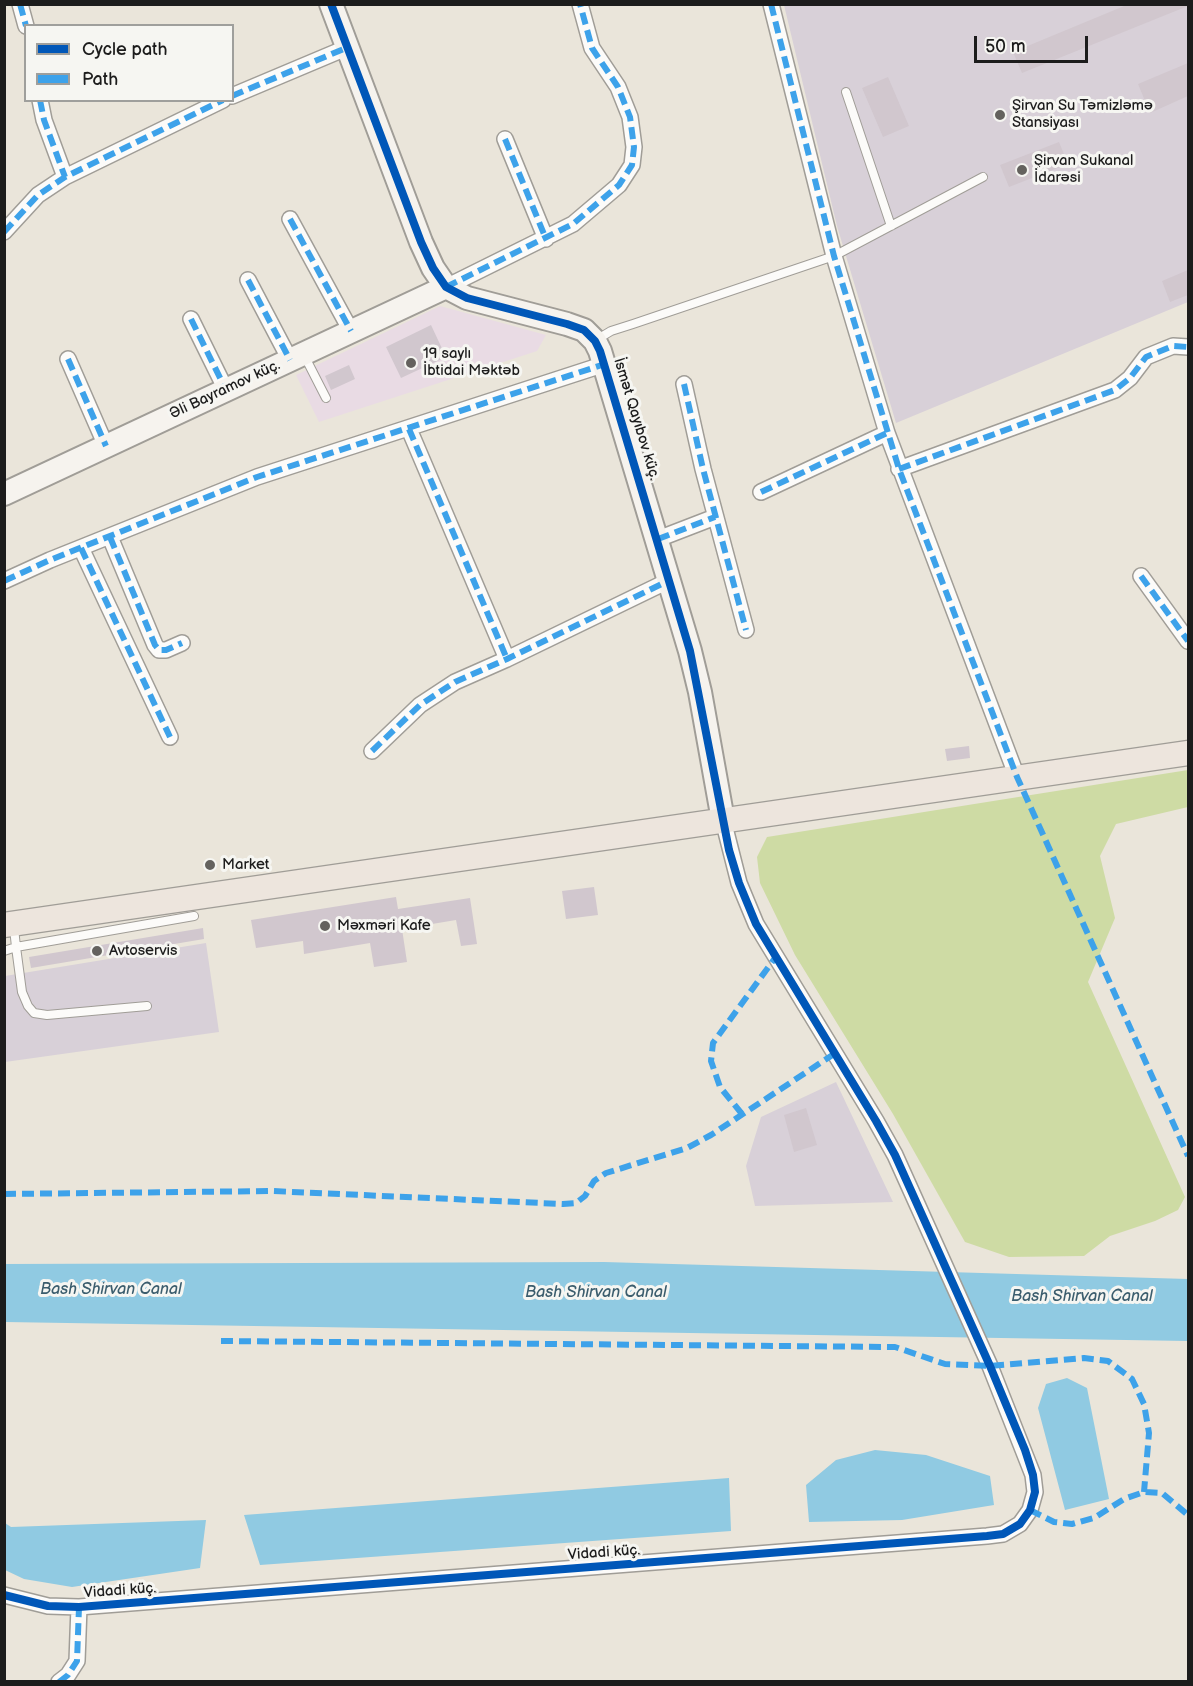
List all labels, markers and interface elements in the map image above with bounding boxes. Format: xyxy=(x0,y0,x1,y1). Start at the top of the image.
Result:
legend xyxy=(24,24,234,102)
scale bar xyxy=(977,24,1091,62)
text: 50 m xyxy=(985,36,1026,57)
text: Cycle path xyxy=(82,39,168,60)
text: Path xyxy=(82,69,118,90)
place label: Şirvan Su Təmizləmə Stansiyası xyxy=(1012,97,1153,132)
marker: Şirvan Su Təmizləmə Stansiyası xyxy=(993,108,1007,122)
place label: Şirvan Sukanal İdarəsi xyxy=(1034,152,1133,187)
marker: Şirvan Sukanal İdarəsi xyxy=(1015,163,1029,177)
place label: 19 saylı İbtidai Məktəb xyxy=(423,345,520,380)
marker: 19 saylı İbtidai Məktəb xyxy=(404,356,418,370)
street label: İsmət Qayıbov küç. xyxy=(609,356,663,482)
street label: Əli Bayramov küç. xyxy=(167,357,283,423)
place label: Market xyxy=(222,856,269,874)
marker: Market xyxy=(203,858,217,872)
place label: Məxməri Kafe xyxy=(337,917,431,935)
marker: Məxməri Kafe xyxy=(318,919,332,933)
place label: Avtoservis xyxy=(109,942,178,960)
marker: Avtoservis xyxy=(90,944,104,958)
water label: Bash Shirvan Canal xyxy=(40,1280,182,1300)
water label: Bash Shirvan Canal xyxy=(525,1283,667,1303)
water label: Bash Shirvan Canal xyxy=(1011,1287,1153,1307)
street label: Vidadi küç. xyxy=(567,1541,641,1565)
street label: Vidadi küç. xyxy=(83,1579,157,1603)

